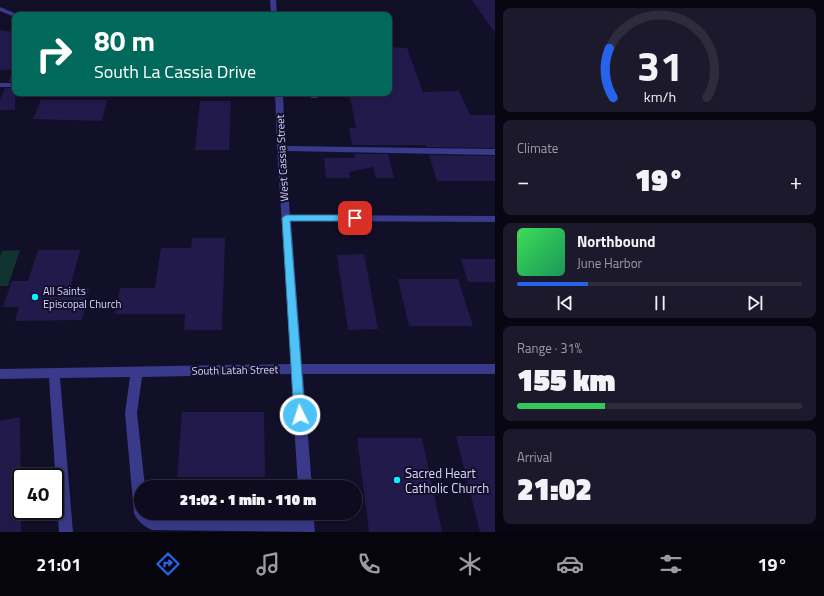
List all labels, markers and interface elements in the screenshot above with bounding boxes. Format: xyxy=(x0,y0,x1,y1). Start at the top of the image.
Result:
text: 80 m xyxy=(94,19,155,62)
icon: right xyxy=(28,28,80,80)
text: 31 xyxy=(636,34,683,97)
text: South La Cassia Drive xyxy=(94,58,256,85)
text: km/h xyxy=(643,86,676,108)
street label: West Cassia Street xyxy=(272,114,292,202)
text: Climate xyxy=(517,138,558,158)
text: 19° xyxy=(635,157,684,203)
text: − xyxy=(517,164,529,198)
text: + xyxy=(790,164,802,198)
pin xyxy=(338,201,372,235)
icon: arrive xyxy=(344,207,366,229)
text: Northbound xyxy=(577,230,656,253)
text: June Harbor xyxy=(577,253,642,273)
place label: All Saints Episcopal Church xyxy=(43,283,121,312)
marker: All Saints Episcopal Church xyxy=(30,292,40,302)
icon: previous xyxy=(554,292,576,314)
icon: pause xyxy=(649,292,671,314)
icon: next xyxy=(744,292,766,314)
text: Range · 31% xyxy=(517,338,582,358)
text: 155 km xyxy=(517,357,615,403)
street label: South Latah Street xyxy=(192,361,279,379)
position arrow xyxy=(279,394,321,436)
text: Arrival xyxy=(517,447,552,467)
place label: Sacred Heart Catholic Church xyxy=(405,463,489,498)
text: 21:02 xyxy=(517,466,592,512)
speed limit sign: 40 xyxy=(12,468,64,520)
marker: Sacred Heart Catholic Church xyxy=(392,475,402,485)
text: 21:02 · 1 min · 110 m xyxy=(180,488,316,511)
icon: directions xyxy=(154,550,182,578)
icon: music xyxy=(254,550,282,578)
icon: phone xyxy=(355,550,383,578)
icon: climate xyxy=(456,550,484,578)
icon: car xyxy=(556,550,584,578)
icon: filters xyxy=(657,550,685,578)
text: 21:01 xyxy=(36,551,81,578)
text: 19° xyxy=(757,551,788,578)

